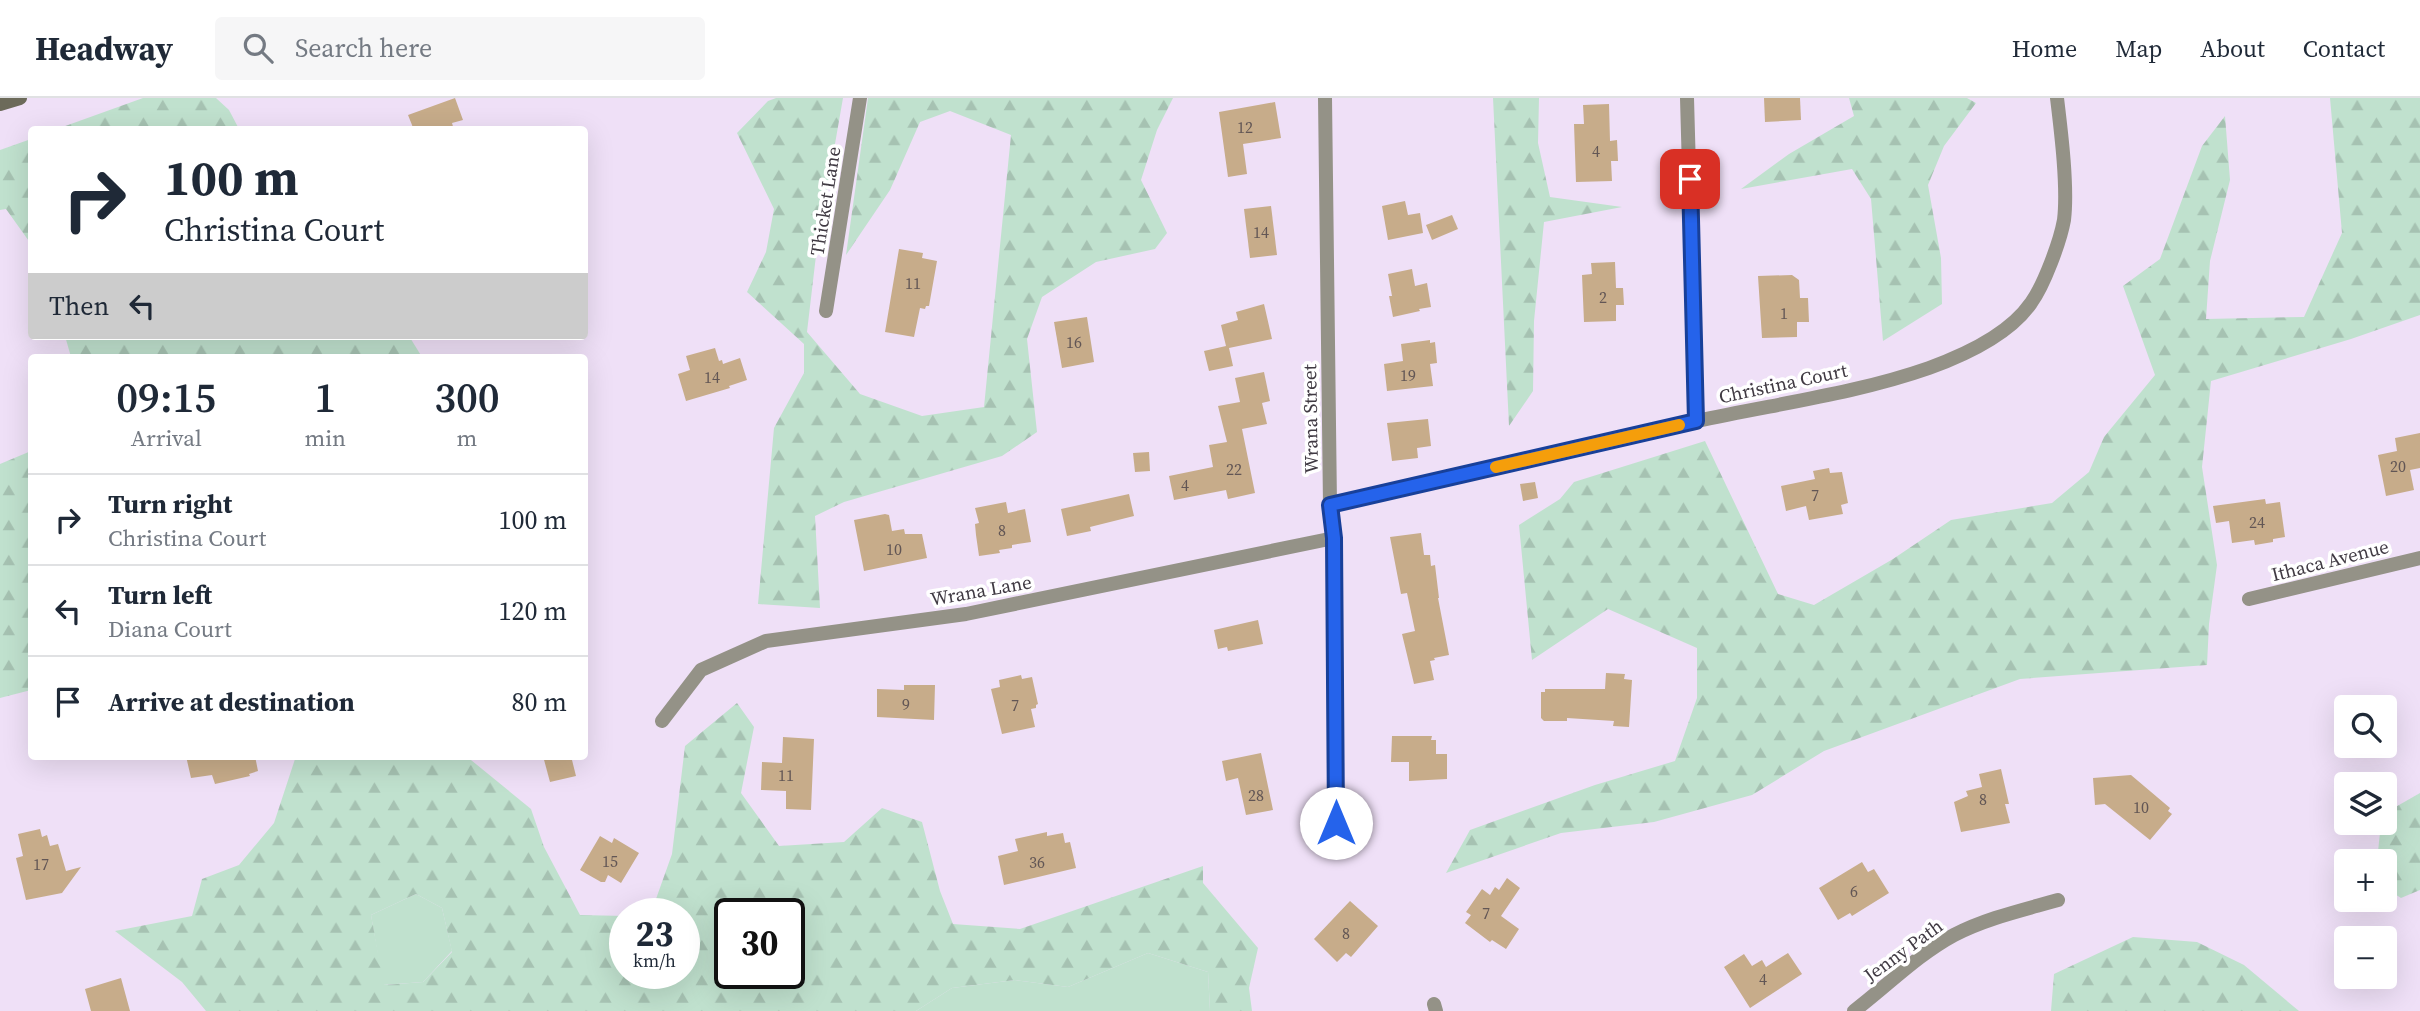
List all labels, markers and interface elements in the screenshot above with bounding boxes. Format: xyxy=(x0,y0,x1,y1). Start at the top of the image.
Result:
search box xyxy=(215,17,705,80)
text: Headway xyxy=(35,26,173,71)
icon: search xyxy=(239,29,277,67)
text: Search here xyxy=(295,30,432,66)
text: Home xyxy=(2012,32,2077,65)
text: Map xyxy=(2115,32,2162,65)
text: About xyxy=(2200,32,2265,65)
text: Contact xyxy=(2303,32,2385,65)
house number: 12 xyxy=(1237,116,1253,138)
house number: 4 xyxy=(1592,140,1600,162)
text: 100 m xyxy=(164,144,299,211)
street label: Thicket Lane xyxy=(804,145,846,257)
pin xyxy=(1660,149,1720,209)
icon: right xyxy=(49,154,140,245)
icon: arrive xyxy=(1671,160,1709,198)
text: Christina Court xyxy=(164,208,384,252)
house number: 14 xyxy=(1253,221,1269,243)
house number: 11 xyxy=(905,272,921,294)
house number: 2 xyxy=(1599,286,1607,308)
icon: left xyxy=(123,287,161,325)
text: Then xyxy=(49,288,109,324)
house number: 1 xyxy=(1780,302,1788,324)
house number: 16 xyxy=(1066,331,1082,353)
street label: Christina Court xyxy=(1716,357,1850,409)
street label: Wrana Street xyxy=(1296,363,1324,474)
house number: 19 xyxy=(1400,364,1416,386)
house number: 14 xyxy=(704,366,720,388)
text: 09:15 xyxy=(116,368,216,426)
text: 1 xyxy=(314,368,336,426)
text: 300 xyxy=(434,368,500,426)
text: Arrival xyxy=(131,422,202,454)
text: min xyxy=(304,422,346,454)
text: m xyxy=(457,422,477,454)
house number: 20 xyxy=(2390,455,2406,477)
house number: 22 xyxy=(1226,458,1242,480)
house number: 4 xyxy=(1181,474,1189,496)
house number: 7 xyxy=(1811,484,1819,506)
text: Turn right xyxy=(108,486,232,522)
icon: right xyxy=(49,501,87,539)
text: 100 m xyxy=(499,502,567,538)
house number: 24 xyxy=(2249,511,2265,533)
house number: 8 xyxy=(998,519,1006,541)
text: Christina Court xyxy=(108,522,266,554)
street label: Ithaca Avenue xyxy=(2269,533,2391,587)
house number: 10 xyxy=(886,538,902,560)
street label: Wrana Lane xyxy=(928,568,1034,612)
text: Turn left xyxy=(108,577,212,613)
icon: left xyxy=(49,592,87,630)
text: 120 m xyxy=(499,593,567,629)
text: Diana Court xyxy=(108,613,232,645)
icon: arrive xyxy=(49,683,87,721)
text: Arrive at destination xyxy=(108,684,355,720)
text: 80 m xyxy=(512,684,567,720)
house number: 9 xyxy=(902,693,910,715)
house number: 7 xyxy=(1011,694,1019,716)
map controls xyxy=(2334,695,2397,989)
button: search xyxy=(2334,695,2397,758)
house number: 11 xyxy=(778,764,794,786)
button: layers xyxy=(2334,772,2397,835)
house number: 28 xyxy=(1248,784,1264,806)
position arrow xyxy=(1299,786,1373,860)
house number: 8 xyxy=(1979,788,1987,810)
house number: 10 xyxy=(2133,796,2149,818)
button: + xyxy=(2334,849,2397,912)
house number: 15 xyxy=(602,850,618,872)
house number: 36 xyxy=(1029,851,1045,873)
house number: 17 xyxy=(33,853,49,875)
house number: 6 xyxy=(1850,880,1858,902)
speed limit sign: 30 xyxy=(714,898,805,989)
house number: 7 xyxy=(1482,902,1490,924)
text: 23 xyxy=(636,910,673,958)
street label: Jenny Path xyxy=(1858,913,1948,988)
house number: 8 xyxy=(1342,922,1350,944)
button: − xyxy=(2334,926,2397,989)
text: km/h xyxy=(633,948,676,973)
house number: 4 xyxy=(1759,968,1767,990)

